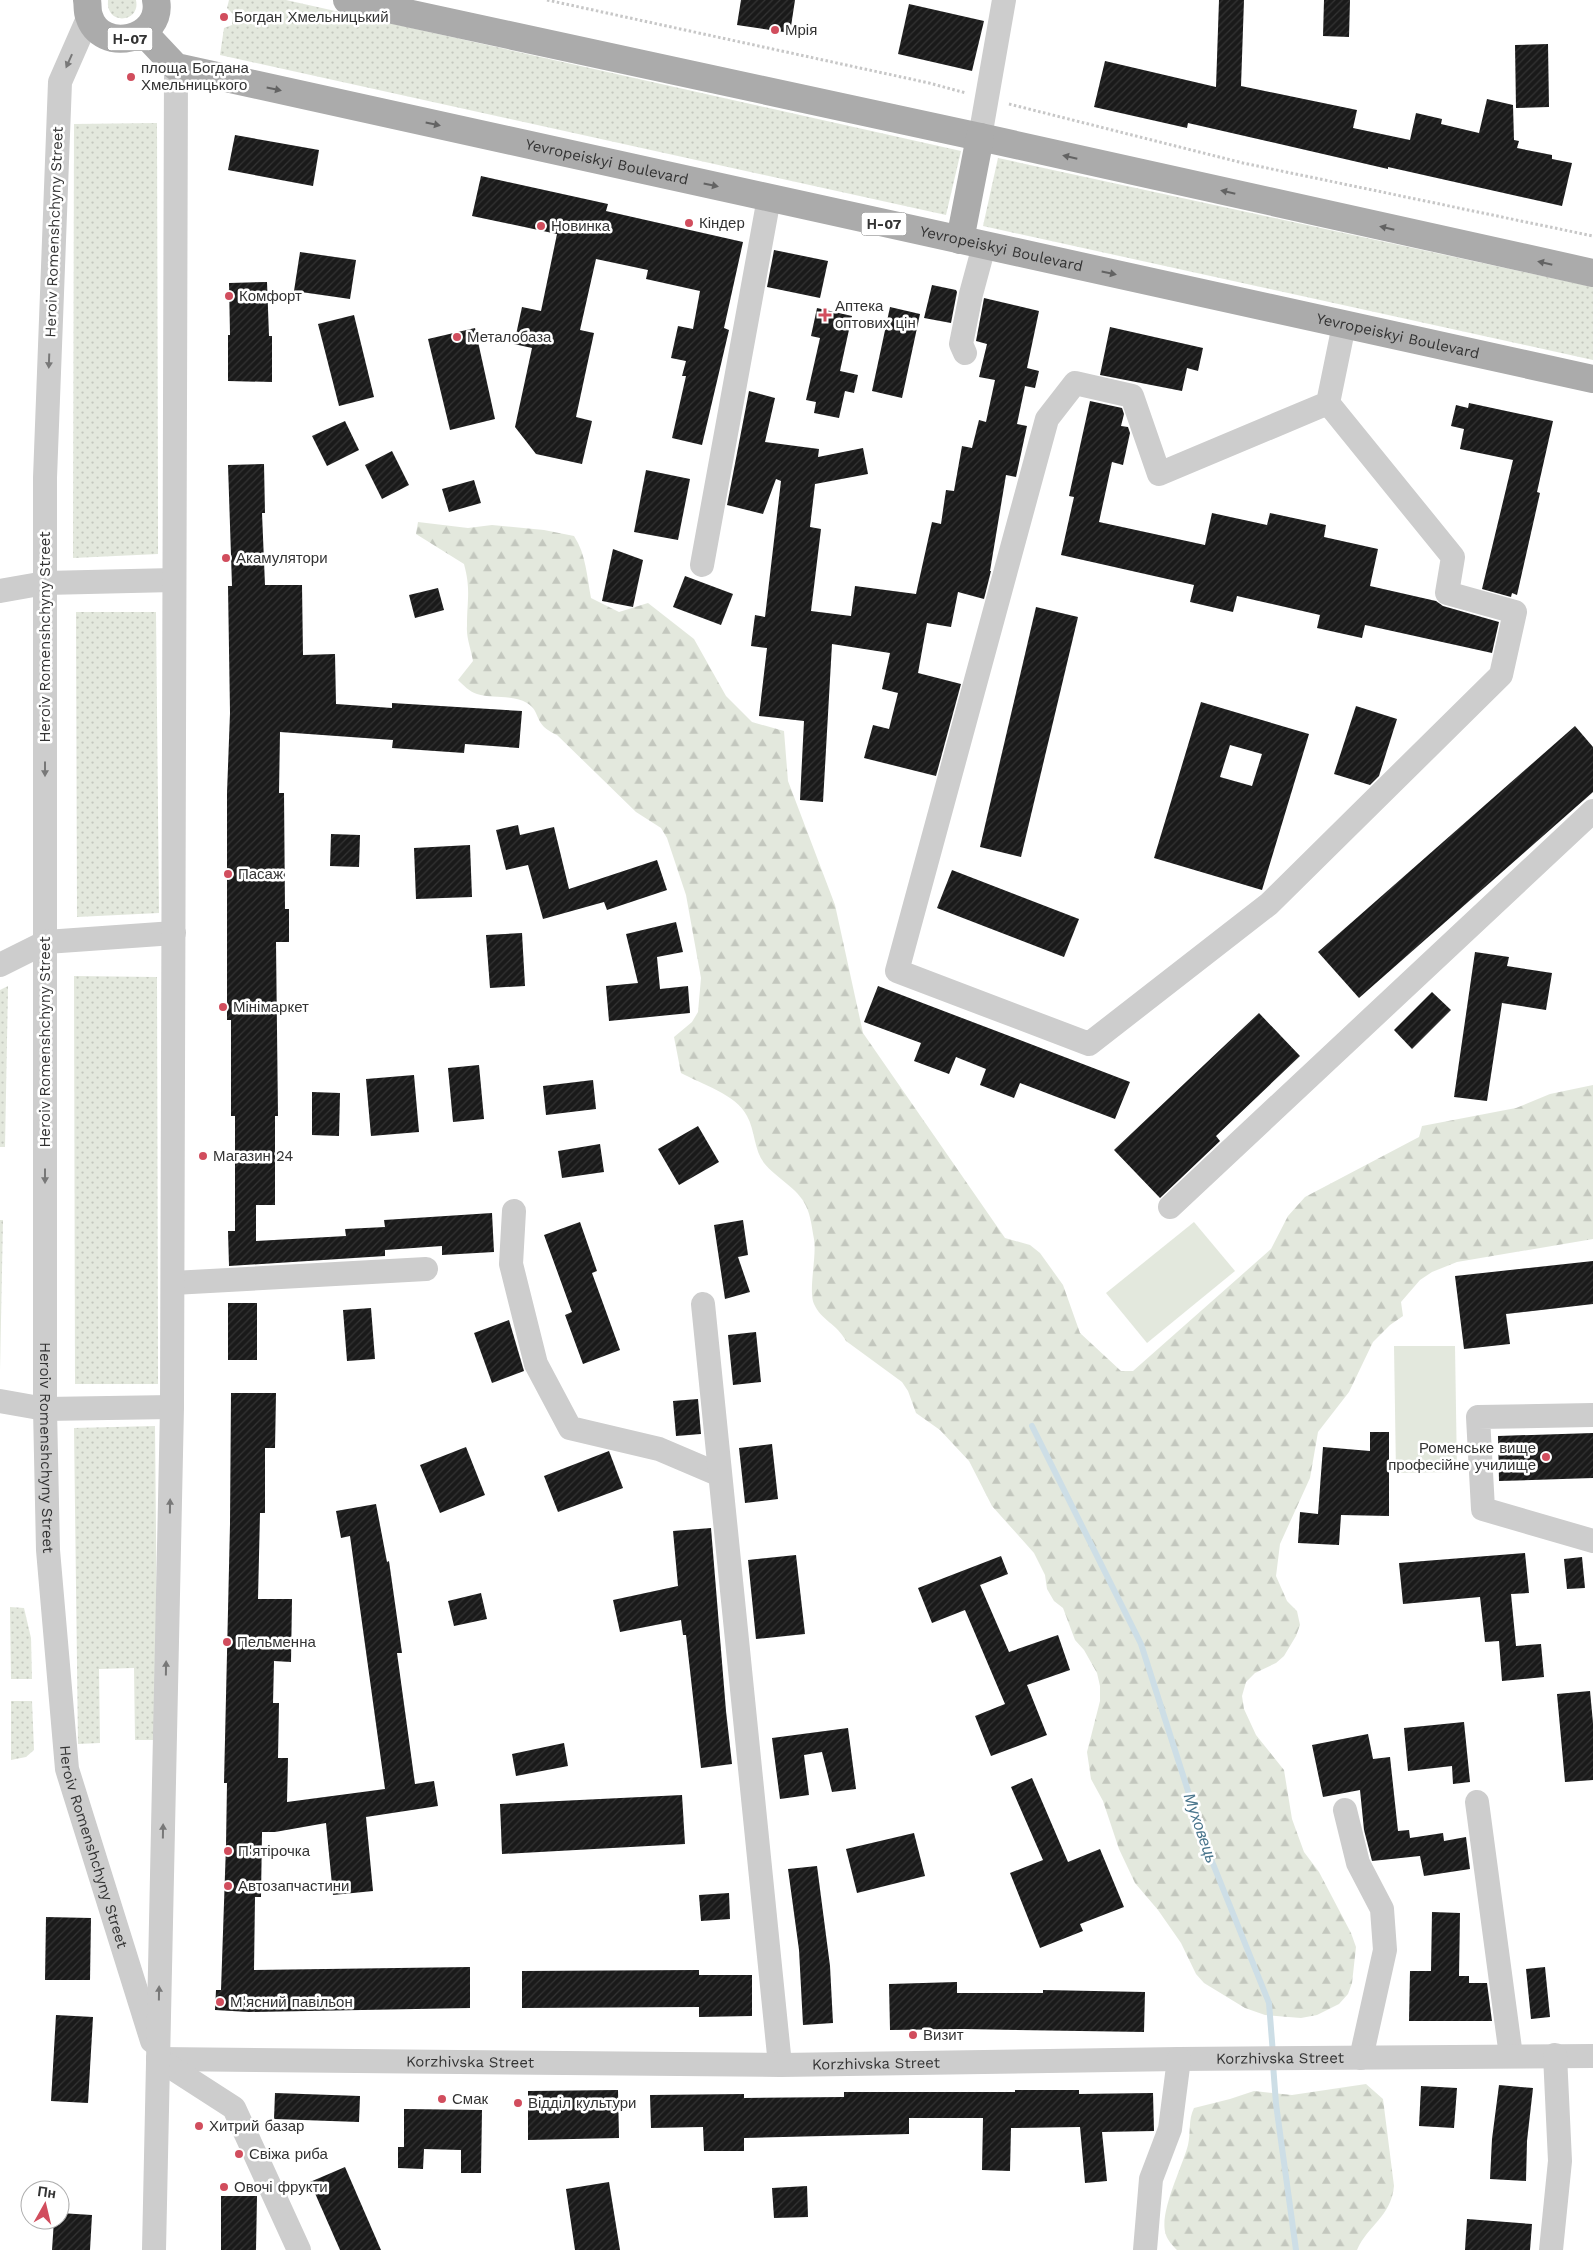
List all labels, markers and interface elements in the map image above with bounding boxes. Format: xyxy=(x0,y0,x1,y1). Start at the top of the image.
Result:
place label: Богдан Хмельницький xyxy=(234,8,389,26)
marker: Богдан Хмельницький xyxy=(218,11,230,23)
place label: Мрія xyxy=(785,21,817,39)
marker: Мрія xyxy=(769,24,781,36)
road number: Н-07 xyxy=(108,28,152,50)
one-way arrow xyxy=(65,54,73,68)
place label: площа Богдана Хмельницького xyxy=(141,59,250,94)
marker: площа Богдана Хмельницького xyxy=(125,71,137,83)
one-way arrow xyxy=(267,85,282,93)
one-way arrow xyxy=(425,120,441,128)
street label: Heroiv Romenshchyny Street xyxy=(41,126,67,338)
street label: Yevropeiskyi Boulevard xyxy=(524,135,690,189)
one-way arrow xyxy=(1062,153,1077,161)
one-way arrow xyxy=(704,182,720,190)
one-way arrow xyxy=(1221,188,1236,196)
road number: Н-07 xyxy=(862,212,906,235)
place label: Кіндер xyxy=(699,214,745,232)
place label: Новинка xyxy=(551,217,611,235)
marker: Кіндер xyxy=(683,217,695,229)
marker: Новинка xyxy=(535,220,547,232)
street label: Yevropeiskyi Boulevard xyxy=(918,222,1085,275)
one-way arrow xyxy=(1379,224,1394,232)
one-way arrow xyxy=(1538,259,1553,267)
one-way arrow xyxy=(1102,269,1117,277)
place label: Комфорт xyxy=(239,287,302,305)
marker: Комфорт xyxy=(223,290,235,302)
place label: Аптека оптових цін xyxy=(835,297,916,332)
marker: Аптека оптових цін xyxy=(819,309,831,321)
street label: Yevropeiskyi Boulevard xyxy=(1315,309,1481,363)
place label: Металобаза xyxy=(467,328,552,346)
marker: Металобаза xyxy=(451,331,463,343)
one-way arrow xyxy=(45,353,53,369)
street label: Heroiv Romenshchyny Street xyxy=(36,531,54,743)
place label: Акамулятори xyxy=(236,549,328,567)
marker: Акамулятори xyxy=(220,552,232,564)
one-way arrow xyxy=(41,761,49,777)
place label: Пасаж xyxy=(238,865,283,883)
marker: Пасаж xyxy=(222,868,234,880)
street label: Heroiv Romenshchyny Street xyxy=(36,936,54,1148)
place label: Мінімаркет xyxy=(233,998,309,1016)
marker: Мінімаркет xyxy=(217,1001,229,1013)
place label: Магазин 24 xyxy=(213,1147,293,1165)
marker: Магазин 24 xyxy=(197,1150,209,1162)
one-way arrow xyxy=(41,1168,49,1184)
street label: Heroiv Romenshchyny Street xyxy=(36,1342,57,1555)
place label: Роменське вище професійне училище xyxy=(1388,1439,1536,1474)
marker: Роменське вище професійне училище xyxy=(1540,1451,1552,1463)
one-way arrow xyxy=(166,1497,174,1513)
place label: Пельменна xyxy=(237,1633,316,1651)
marker: Пельменна xyxy=(221,1636,233,1648)
one-way arrow xyxy=(163,1660,171,1676)
street label: Heroiv Romenshchyny Street xyxy=(56,1744,132,1951)
water label: Муховець xyxy=(1180,1791,1221,1866)
one-way arrow xyxy=(159,1822,167,1838)
place label: П'ятірочка xyxy=(238,1842,311,1860)
marker: П'ятірочка xyxy=(222,1845,234,1857)
place label: Автозапчастини xyxy=(238,1877,349,1895)
marker: Автозапчастини xyxy=(222,1880,234,1892)
one-way arrow xyxy=(155,1985,163,2001)
place label: М'ясний павільон xyxy=(230,1993,353,2011)
marker: М'ясний павільон xyxy=(214,1996,226,2008)
place label: Визит xyxy=(923,2026,964,2044)
marker: Визит xyxy=(907,2029,919,2041)
street label: Korzhivska Street xyxy=(1216,2049,1345,2068)
street label: Korzhivska Street xyxy=(406,2052,535,2072)
street label: Korzhivska Street xyxy=(812,2054,941,2074)
place label: Смак xyxy=(452,2090,488,2108)
marker: Смак xyxy=(436,2093,448,2105)
place label: Відділ культури xyxy=(528,2094,636,2112)
marker: Відділ культури xyxy=(512,2097,524,2109)
place label: Хитрий базар xyxy=(209,2117,304,2135)
marker: Хитрий базар xyxy=(193,2120,205,2132)
place label: Свіжа риба xyxy=(249,2145,329,2163)
marker: Свіжа риба xyxy=(233,2148,245,2160)
place label: Овочі фрукти xyxy=(234,2178,328,2196)
north arrow xyxy=(20,2180,70,2230)
marker: Овочі фрукти xyxy=(218,2181,230,2193)
text: Пн xyxy=(37,2183,57,2201)

